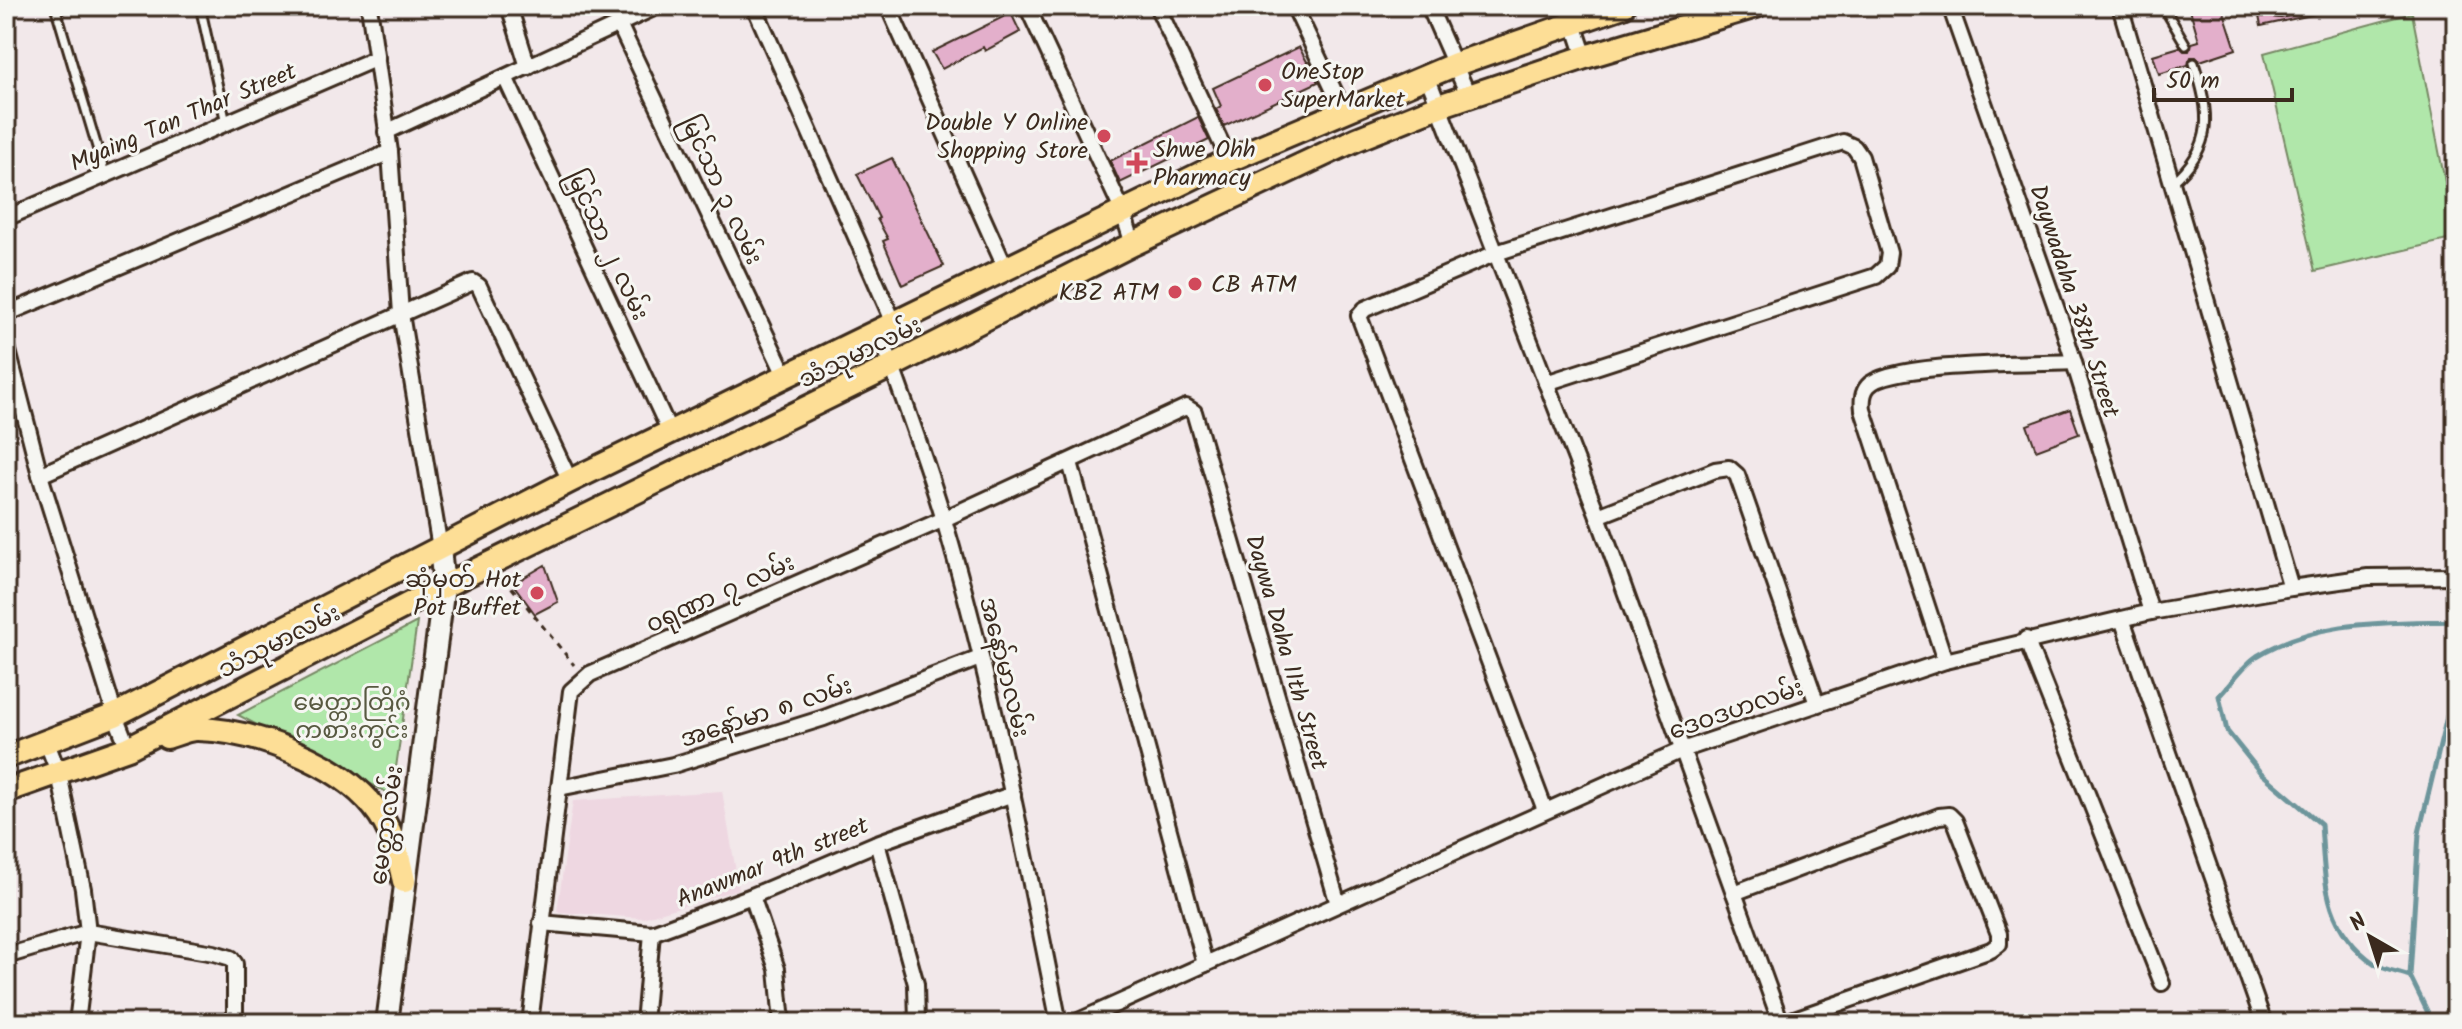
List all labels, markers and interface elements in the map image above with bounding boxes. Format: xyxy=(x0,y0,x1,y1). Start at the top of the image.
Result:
scale bar xyxy=(2154,52,2292,102)
street label: Myaing Tan Thar Street xyxy=(64,53,304,184)
place label: OneStop SuperMarket xyxy=(1281,53,1406,120)
text: 50 m xyxy=(2166,62,2220,101)
marker: OneStop SuperMarket xyxy=(1256,76,1274,94)
place label: Double Y Online Shopping Store xyxy=(925,104,1088,171)
street label: မြင်သာ ၃ လမ်း xyxy=(669,109,772,272)
marker: Double Y Online Shopping Store xyxy=(1095,127,1113,145)
place label: Shwe Ohh Pharmacy xyxy=(1153,131,1256,198)
marker: Shwe Ohh Pharmacy xyxy=(1128,154,1146,172)
street label: မြင်သာ ၂ လမ်း xyxy=(555,164,659,327)
street label: Daywadaha 38th Street xyxy=(2017,180,2130,424)
place label: CB ATM xyxy=(1211,266,1297,305)
place label: KBZ ATM xyxy=(1059,274,1159,313)
marker: CB ATM xyxy=(1186,275,1204,293)
marker: KBZ ATM xyxy=(1166,283,1184,301)
street label: သံသုမာလမ်း xyxy=(792,307,929,400)
street label: Daywa Daha 11th Street xyxy=(1233,530,1338,775)
street label: ၀ရုဏာ ၇ လမ်း xyxy=(640,544,801,645)
place label: ဆုံမှတ် Hot Pot Buffet xyxy=(405,561,522,628)
marker: ဆုံမှတ် Hot Pot Buffet xyxy=(528,584,546,602)
street label: အနော်မာလမ်း xyxy=(967,593,1040,742)
street label: သံသုမာလမ်း xyxy=(212,595,348,690)
street label: အနော်မာ ၈ လမ်း xyxy=(675,667,857,760)
street label: ဒေဝဒဟလမ်း xyxy=(1664,669,1809,752)
park label: မေတ္တာတြိဂံ ကစားကွင်း xyxy=(293,684,411,751)
street label: မေတ္တာလမ်း xyxy=(360,763,415,888)
street label: Anawmar 9th street xyxy=(670,807,875,920)
north arrow xyxy=(2330,897,2410,977)
text: N xyxy=(2343,905,2375,941)

